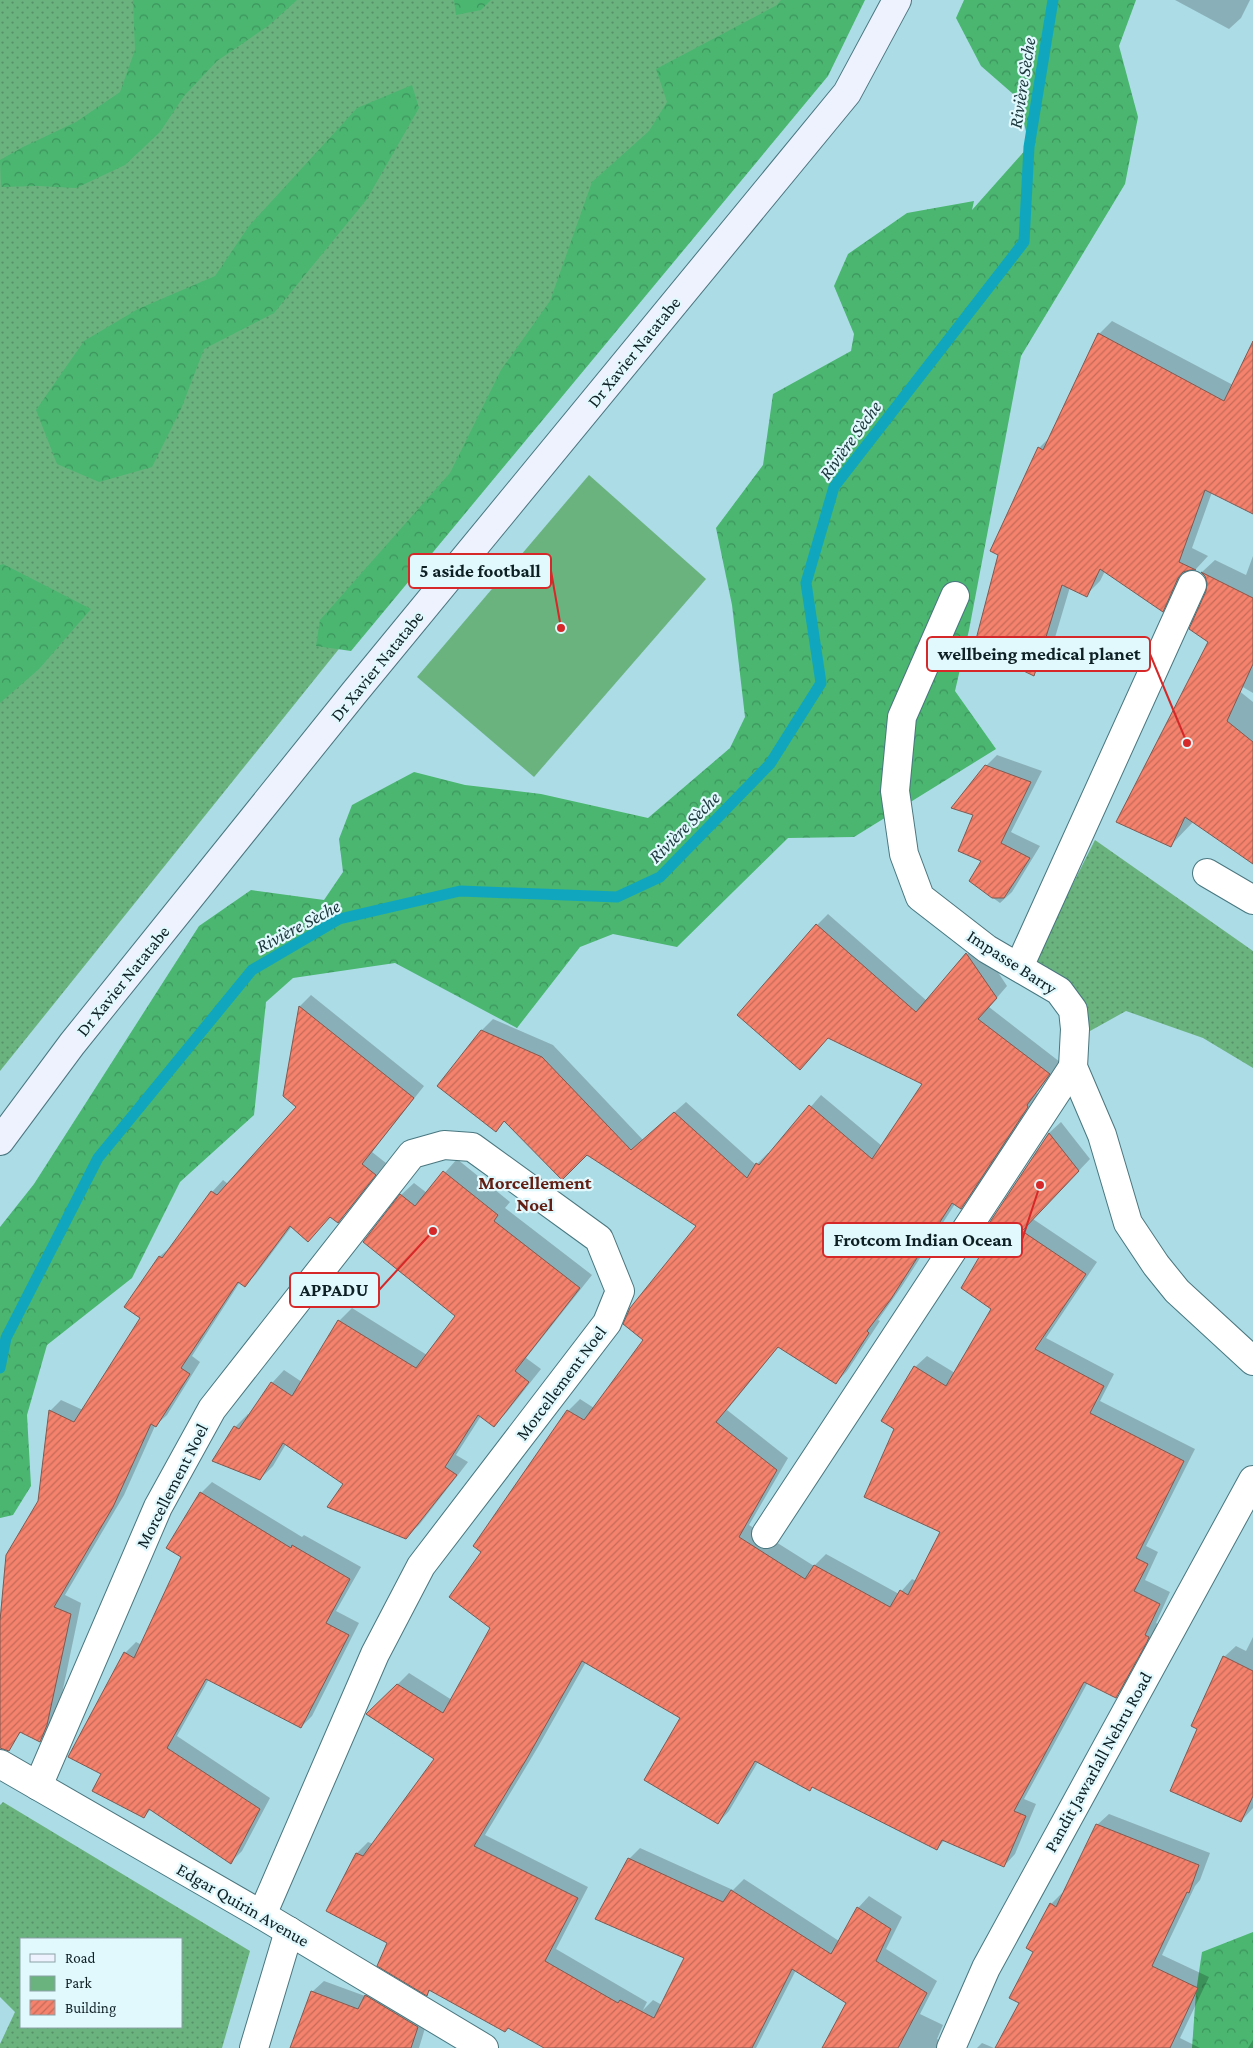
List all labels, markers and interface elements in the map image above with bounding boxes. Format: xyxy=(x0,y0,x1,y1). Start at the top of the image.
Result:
water label: Rivière Sèche xyxy=(1004,36,1040,130)
street label: Dr Xavier Natatabe xyxy=(583,293,685,411)
water label: Rivière Sèche xyxy=(815,397,885,483)
callout: 5 aside football xyxy=(409,554,551,588)
text: 5 aside football xyxy=(419,560,541,581)
street label: Dr Xavier Natatabe xyxy=(326,607,428,725)
callout: wellbeing medical planet xyxy=(927,637,1150,671)
text: wellbeing medical planet xyxy=(936,643,1141,664)
water label: Rivière Sèche xyxy=(644,787,724,867)
water label: Rivière Sèche xyxy=(253,895,343,957)
street label: Dr Xavier Natatabe xyxy=(72,922,174,1040)
street label: Impasse Barry xyxy=(964,926,1061,999)
district label: Morcellement Noel xyxy=(478,1172,592,1215)
callout: Frotcom Indian Ocean xyxy=(823,1223,1022,1257)
text: Frotcom Indian Ocean xyxy=(833,1229,1013,1250)
callout: APPADU xyxy=(290,1273,379,1307)
text: APPADU xyxy=(299,1279,368,1300)
street label: Morcellement Noel xyxy=(512,1322,610,1444)
street label: Morcellement Noel xyxy=(132,1420,212,1552)
street label: Pandit Jawarlall Nehru Road xyxy=(1040,1668,1156,1855)
street label: Edgar Quirin Avenue xyxy=(173,1859,313,1951)
legend xyxy=(20,1938,182,2028)
text: Road xyxy=(65,1950,96,1966)
text: Park xyxy=(65,1975,92,1991)
text: Building xyxy=(65,2000,116,2017)

